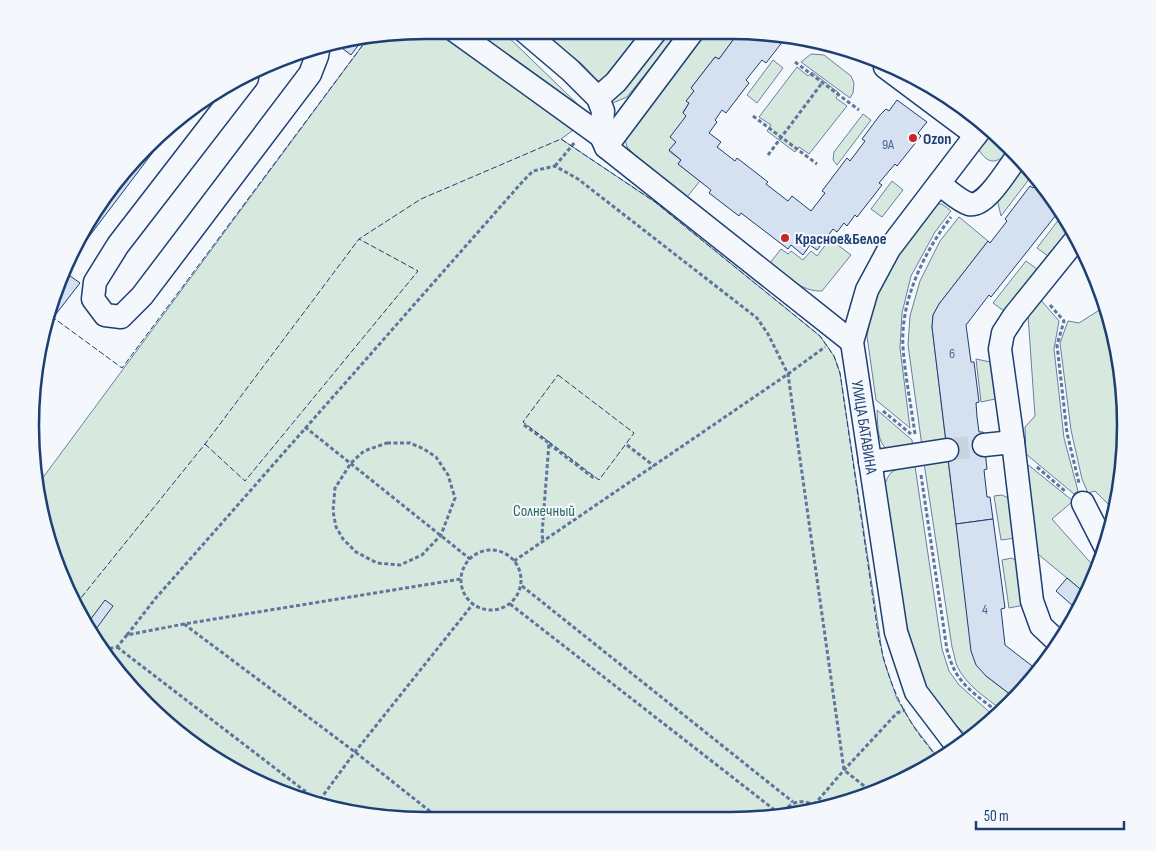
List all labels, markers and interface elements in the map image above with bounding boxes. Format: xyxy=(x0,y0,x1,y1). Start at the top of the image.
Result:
place label: Ozon xyxy=(923,130,951,149)
marker: Ozon xyxy=(907,132,919,144)
house number: 9А xyxy=(882,136,895,153)
place label: Красное&Белое xyxy=(795,230,887,249)
marker: Красное&Белое xyxy=(779,232,791,244)
house number: 6 xyxy=(949,345,955,362)
street label: УЛИЦА БАТАВИНА xyxy=(847,379,880,476)
park label: Солнечный xyxy=(513,502,575,521)
house number: 4 xyxy=(982,601,988,618)
scale bar xyxy=(976,798,1124,830)
text: 50 m xyxy=(984,807,1009,826)

